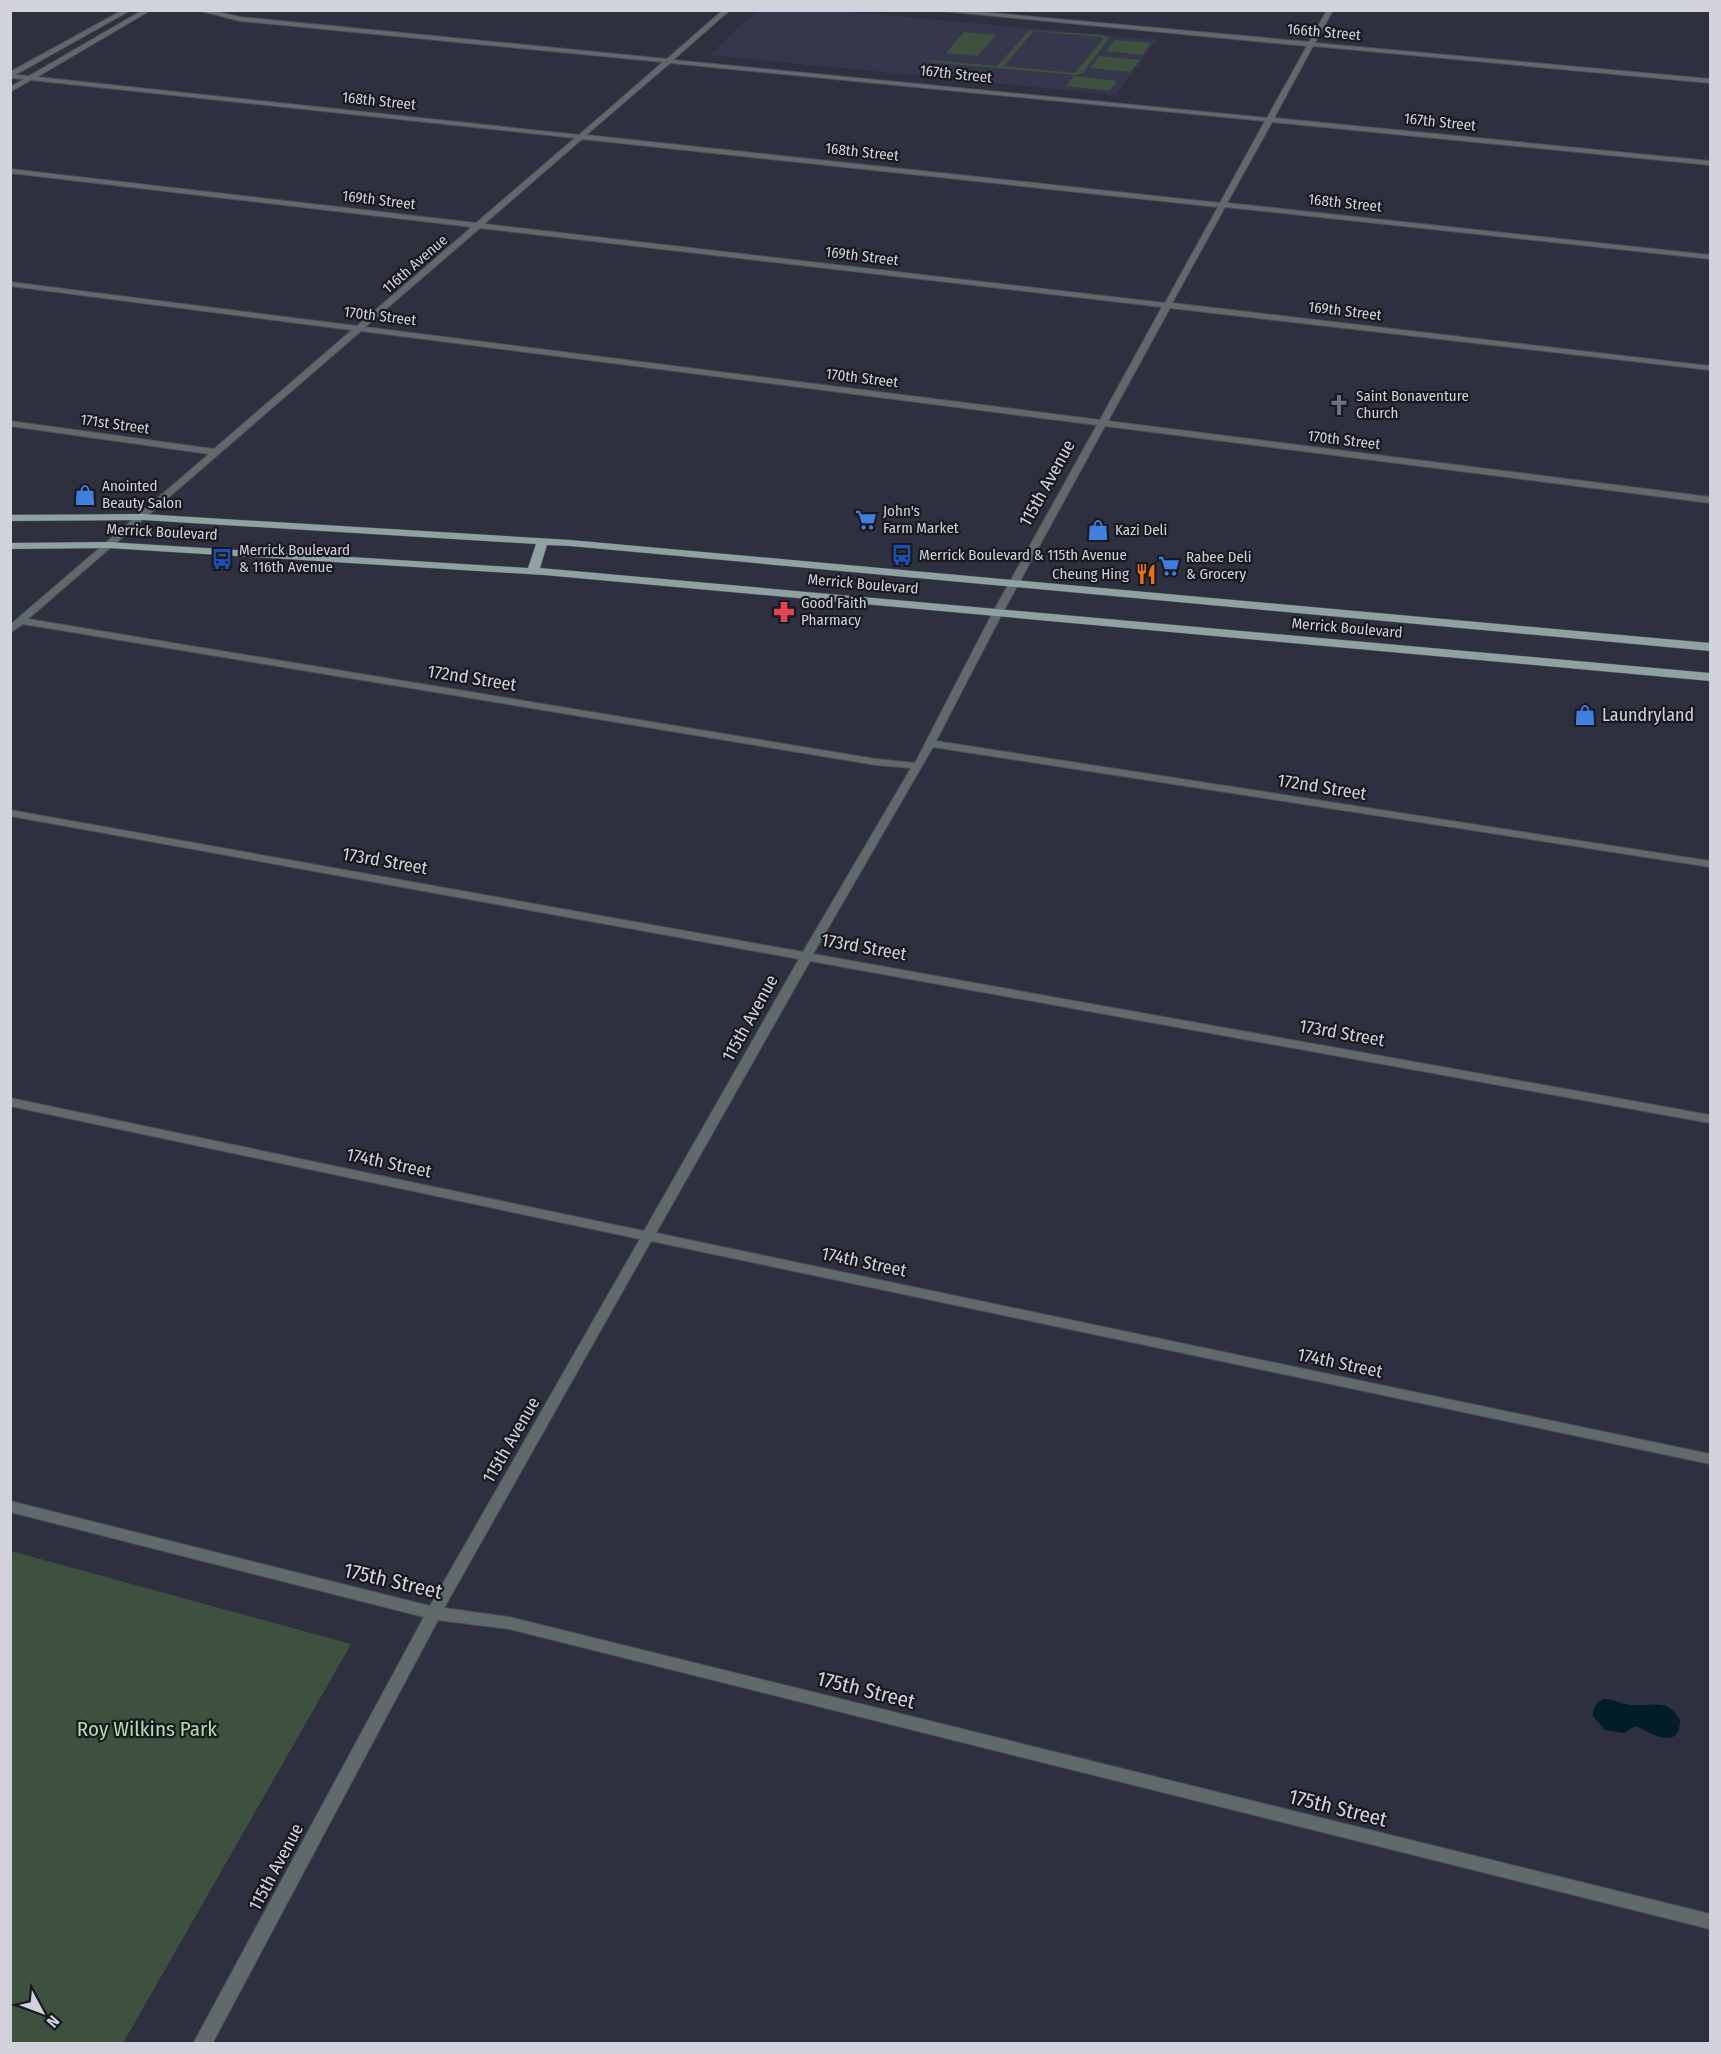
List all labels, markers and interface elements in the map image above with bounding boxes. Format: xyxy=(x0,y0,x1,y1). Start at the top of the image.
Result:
street label: 166th Street xyxy=(1286,20,1362,44)
street label: 167th Street xyxy=(919,61,993,87)
street label: 168th Street xyxy=(341,88,417,114)
street label: 167th Street xyxy=(1403,109,1477,135)
street label: 168th Street xyxy=(824,139,900,165)
street label: 169th Street xyxy=(341,187,417,213)
street label: 168th Street xyxy=(1307,190,1383,216)
street label: 116th Avenue xyxy=(379,231,451,297)
street label: 169th Street xyxy=(824,243,900,269)
street label: 169th Street xyxy=(1307,298,1383,324)
street label: 170th Street xyxy=(343,303,417,329)
street label: 170th Street xyxy=(825,365,899,391)
place label: Saint Bonaventure Church xyxy=(1356,387,1469,422)
church icon: Saint Bonaventure Church xyxy=(1327,393,1351,417)
street label: 171st Street xyxy=(79,410,151,438)
street label: 170th Street xyxy=(1307,427,1381,453)
street label: 115th Avenue xyxy=(1014,436,1080,530)
place label: Anointed Beauty Salon xyxy=(102,477,182,512)
shop icon: Anointed Beauty Salon xyxy=(73,483,97,507)
place label: John's Farm Market xyxy=(883,502,959,537)
supermarket icon: John's Farm Market xyxy=(854,508,878,532)
shop icon: Kazi Deli xyxy=(1086,518,1110,542)
street label: Merrick Boulevard xyxy=(106,520,218,544)
place label: Kazi Deli xyxy=(1115,521,1167,539)
place label: Merrick Boulevard & 116th Avenue xyxy=(239,541,350,576)
bus stop icon: Merrick Boulevard & 115th Avenue xyxy=(890,543,914,567)
place label: Merrick Boulevard & 115th Avenue xyxy=(919,546,1127,564)
bus stop icon: Merrick Boulevard & 116th Avenue xyxy=(210,547,234,571)
place label: Rabee Deli & Grocery xyxy=(1186,548,1252,583)
supermarket icon: Rabee Deli & Grocery xyxy=(1157,554,1181,578)
restaurant icon: Cheung Hing xyxy=(1134,562,1158,586)
place label: Cheung Hing xyxy=(1052,565,1129,583)
street label: Merrick Boulevard xyxy=(807,570,919,598)
place label: Good Faith Pharmacy xyxy=(801,594,867,629)
pharmacy icon: Good Faith Pharmacy xyxy=(772,600,796,624)
street label: Merrick Boulevard xyxy=(1291,614,1403,642)
street label: 172nd Street xyxy=(426,660,518,696)
shop icon: Laundryland xyxy=(1573,703,1597,727)
place label: Laundryland xyxy=(1602,704,1694,726)
street label: 172nd Street xyxy=(1276,769,1368,805)
street label: 173rd Street xyxy=(341,843,429,879)
street label: 173rd Street xyxy=(820,929,908,965)
street label: 115th Avenue xyxy=(717,971,783,1065)
street label: 173rd Street xyxy=(1298,1015,1386,1051)
street label: 174th Street xyxy=(345,1143,434,1183)
street label: 174th Street xyxy=(820,1242,909,1282)
street label: 174th Street xyxy=(1296,1343,1385,1383)
street label: 115th Avenue xyxy=(478,1393,544,1487)
street label: 175th Street xyxy=(341,1557,445,1605)
street label: 175th Street xyxy=(814,1665,918,1715)
park label: Roy Wilkins Park xyxy=(77,1716,217,1742)
street label: 175th Street xyxy=(1286,1783,1390,1833)
street label: 115th Avenue xyxy=(244,1820,308,1914)
north arrow xyxy=(12,1982,72,2042)
text: N xyxy=(43,2012,63,2031)

